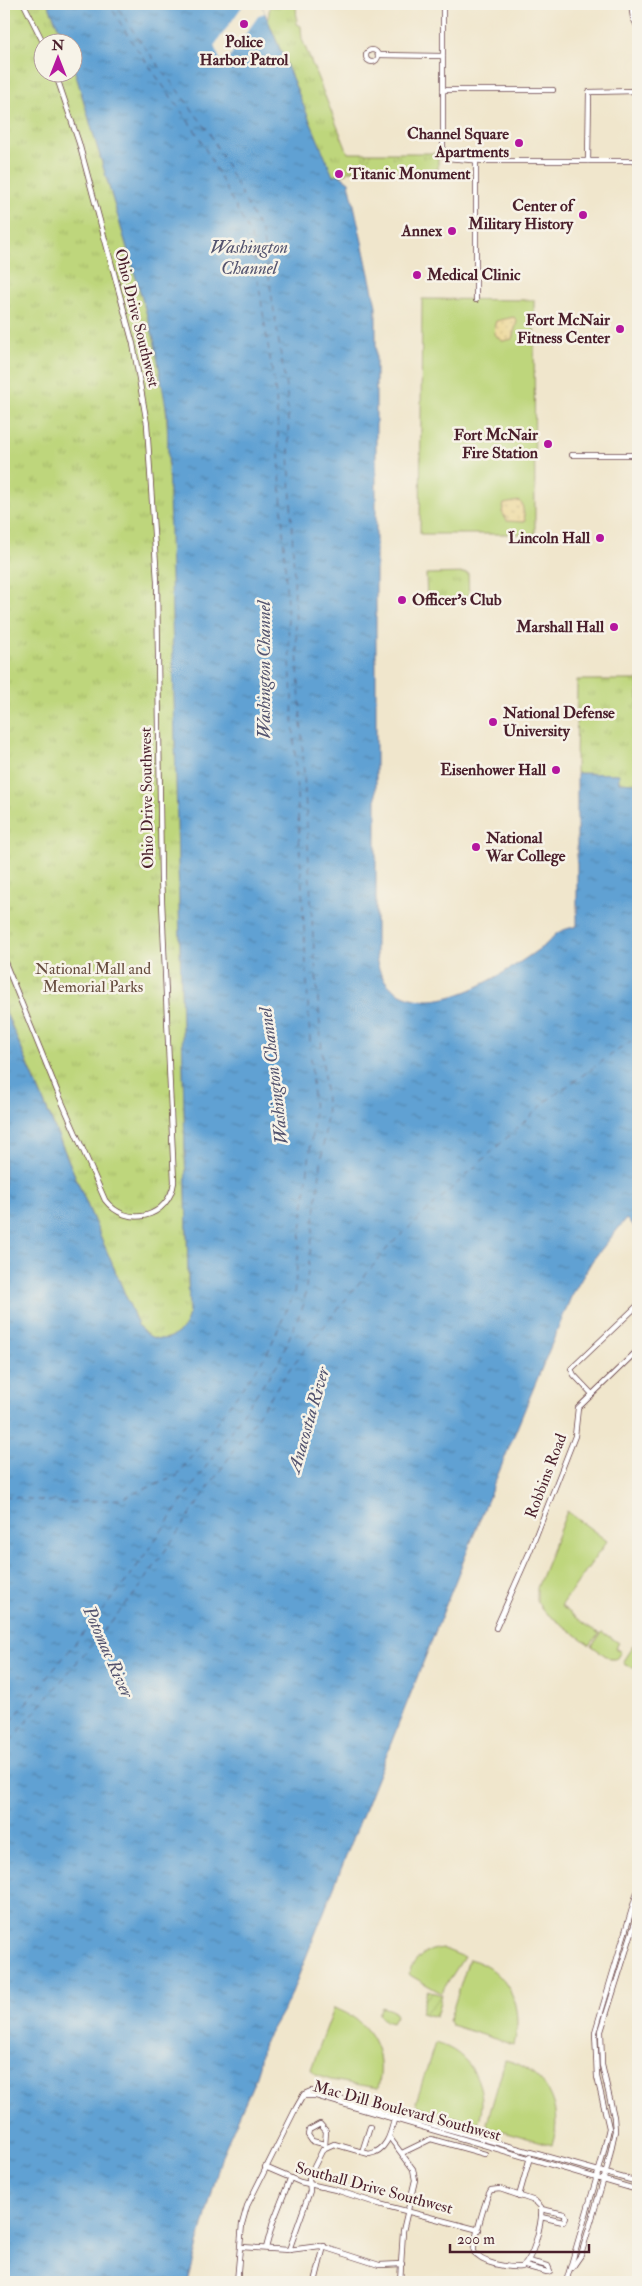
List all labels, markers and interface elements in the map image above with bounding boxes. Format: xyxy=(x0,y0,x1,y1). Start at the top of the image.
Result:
marker: Police Harbor Patrol xyxy=(238,18,250,30)
north arrow xyxy=(32,32,82,82)
place label: Police Harbor Patrol xyxy=(200,32,289,70)
text: N xyxy=(51,37,65,54)
place label: Channel Square Apartments xyxy=(407,124,510,163)
marker: Channel Square Apartments xyxy=(513,137,525,149)
place label: Titanic Monument xyxy=(348,164,471,184)
marker: Titanic Monument xyxy=(333,168,345,180)
place label: Center of Military History xyxy=(467,196,576,235)
marker: Center of Military History xyxy=(577,209,589,221)
place label: Annex xyxy=(401,221,443,241)
marker: Annex xyxy=(446,225,458,237)
water label: Washington Channel xyxy=(210,236,288,280)
street label: Ohio Drive Southwest xyxy=(110,247,164,389)
place label: Medical Clinic xyxy=(426,265,521,285)
marker: Medical Clinic xyxy=(411,269,423,281)
place label: Fort McNair Fitness Center xyxy=(517,310,611,348)
marker: Fort McNair Fitness Center xyxy=(614,323,626,335)
place label: Fort McNair Fire Station xyxy=(454,425,539,463)
marker: Fort McNair Fire Station xyxy=(542,438,554,450)
place label: Lincoln Hall xyxy=(508,528,591,548)
marker: Lincoln Hall xyxy=(594,532,606,544)
place label: Officer's Club xyxy=(412,590,502,610)
marker: Officer's Club xyxy=(396,594,408,606)
water label: Washington Channel xyxy=(253,599,276,739)
place label: Marshall Hall xyxy=(515,617,605,637)
marker: Marshall Hall xyxy=(608,621,620,633)
place label: National Defense University xyxy=(502,703,615,742)
marker: National Defense University xyxy=(487,716,499,728)
street label: Ohio Drive Southwest xyxy=(136,727,158,869)
place label: Eisenhower Hall xyxy=(440,760,547,780)
marker: Eisenhower Hall xyxy=(550,764,562,776)
place label: National War College xyxy=(485,828,566,867)
marker: National War College xyxy=(470,841,482,853)
park label: National Mall and Memorial Parks xyxy=(35,959,151,997)
water label: Washington Channel xyxy=(254,1004,294,1146)
water label: Anacostia River xyxy=(282,1363,335,1477)
street label: Robbins Road xyxy=(521,1431,571,1521)
water label: Potomac River xyxy=(77,1602,139,1703)
street label: Mac Dill Boulevard Southwest xyxy=(311,2076,503,2146)
street label: Southall Drive Southwest xyxy=(293,2157,455,2219)
scale bar xyxy=(450,2221,588,2253)
text: 200 m xyxy=(457,2230,495,2249)

